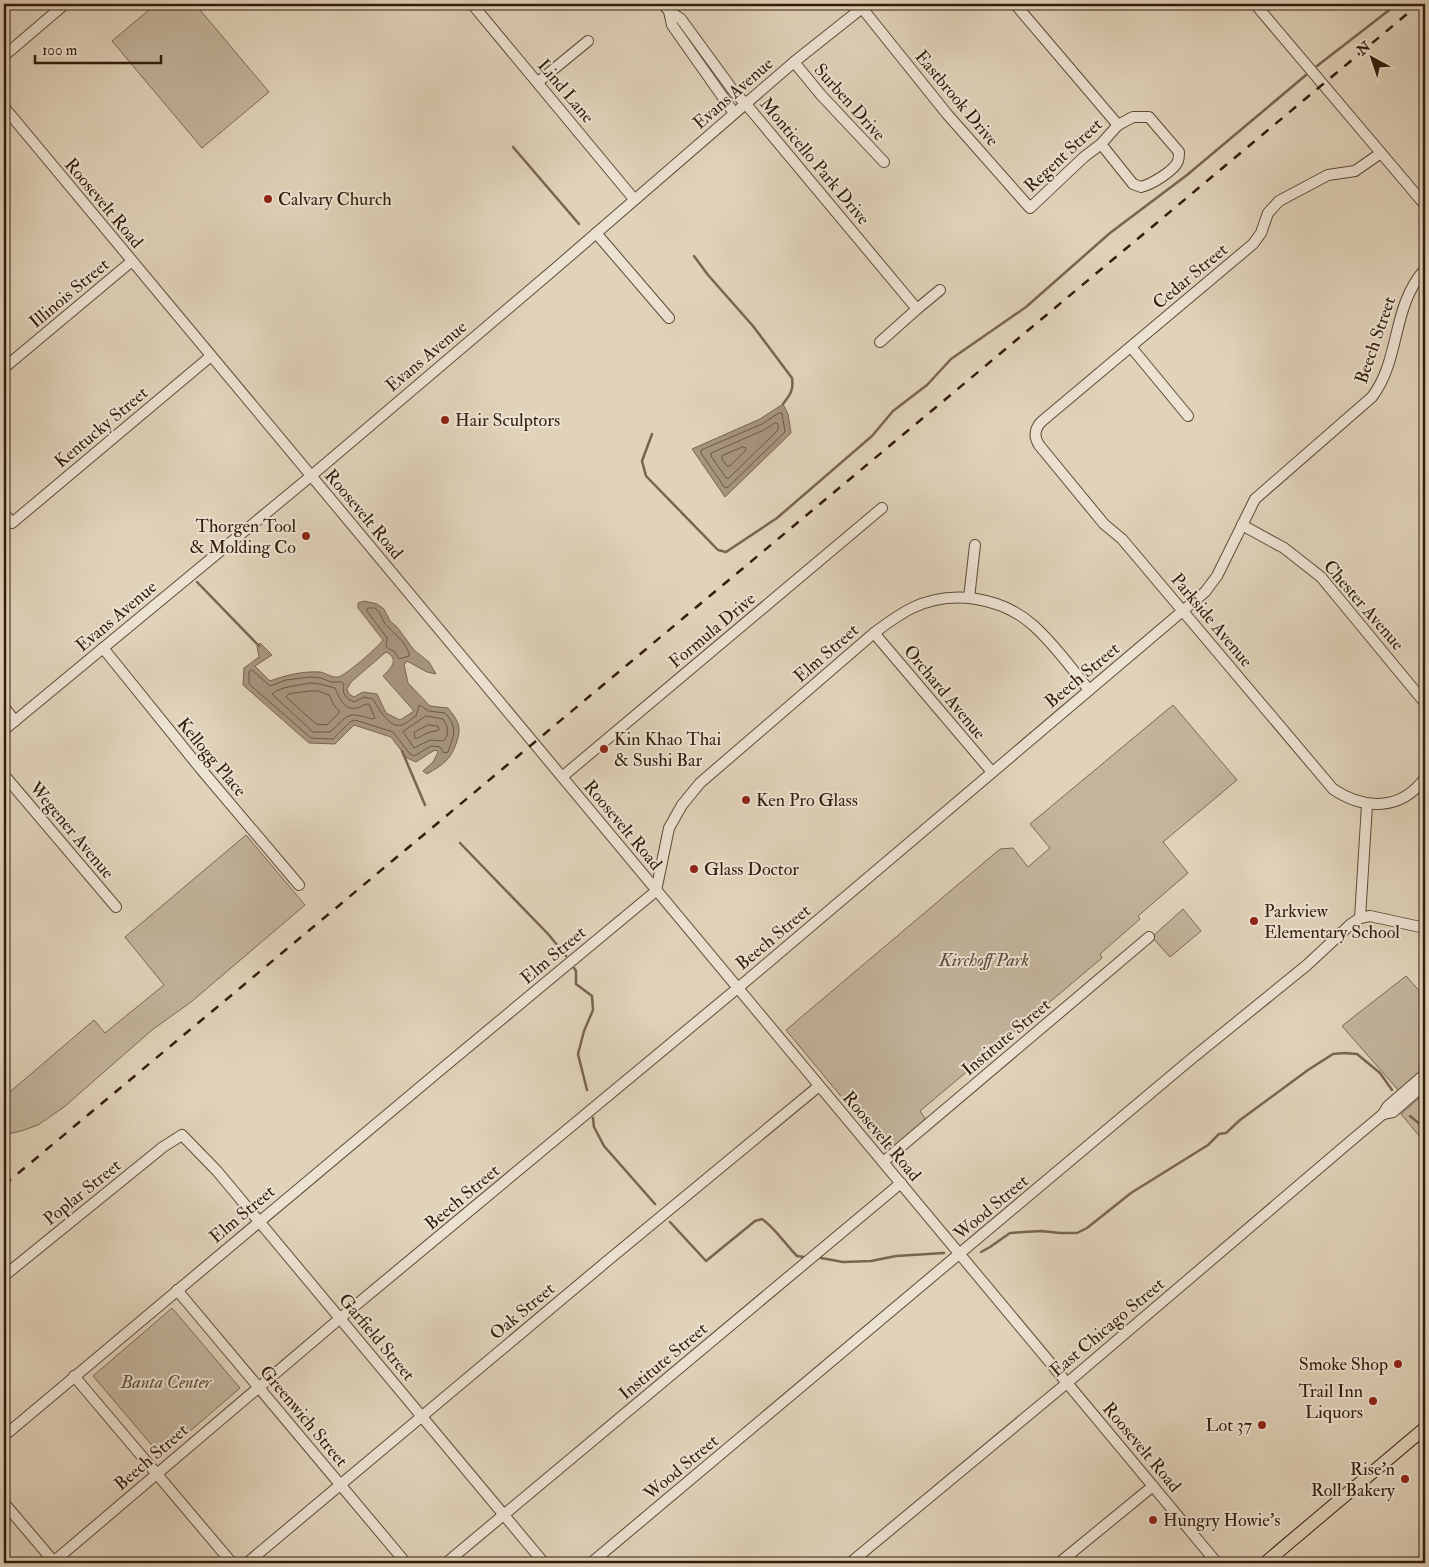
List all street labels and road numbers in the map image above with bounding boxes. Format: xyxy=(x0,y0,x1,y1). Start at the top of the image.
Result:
street label: Eastbrook Drive xyxy=(910,45,1004,152)
street label: Evans Avenue xyxy=(688,52,779,135)
street label: Lind Lane xyxy=(532,54,599,129)
street label: Surben Drive xyxy=(809,59,891,146)
street label: Monticello Park Drive xyxy=(755,93,875,230)
street label: Regent Street xyxy=(1019,113,1107,197)
street label: Roosevelt Road xyxy=(59,154,148,253)
street label: Cedar Street xyxy=(1148,238,1233,314)
street label: Illinois Street xyxy=(25,253,114,333)
street label: Beech Street xyxy=(1350,293,1401,387)
street label: Evans Avenue xyxy=(381,315,472,397)
street label: Kentucky Street xyxy=(50,381,153,473)
street label: Roosevelt Road xyxy=(319,465,408,564)
street label: Chester Avenue xyxy=(1318,555,1409,656)
street label: Parkside Avenue xyxy=(1166,569,1258,672)
street label: Evans Avenue xyxy=(71,575,162,657)
street label: Formula Drive xyxy=(664,587,761,673)
street label: Elm Street xyxy=(789,619,864,688)
street label: Beech Street xyxy=(1040,637,1125,713)
street label: Orchard Avenue xyxy=(898,640,991,745)
street label: Kellogg Place xyxy=(172,713,252,802)
street label: Wegener Avenue xyxy=(24,776,119,884)
street label: Roosevelt Road xyxy=(578,776,667,875)
street label: Beech Street xyxy=(731,899,816,975)
street label: Elm Street xyxy=(516,921,591,989)
street label: Institute Street xyxy=(957,993,1056,1081)
street label: Roosevelt Road xyxy=(837,1087,926,1186)
street label: Poplar Street xyxy=(39,1154,126,1231)
street label: Beech Street xyxy=(420,1159,505,1235)
street label: Wood Street xyxy=(949,1170,1033,1246)
street label: Elm Street xyxy=(205,1180,280,1248)
street label: East Chicago Street xyxy=(1045,1273,1170,1382)
street label: Oak Street xyxy=(485,1277,560,1345)
street label: Garfield Street xyxy=(333,1289,420,1386)
street label: Institute Street xyxy=(614,1317,713,1405)
street label: Greenwich Street xyxy=(254,1361,353,1472)
street label: Roosevelt Road xyxy=(1097,1398,1186,1497)
street label: Beech Street xyxy=(110,1419,193,1496)
street label: Wood Street xyxy=(639,1430,723,1506)

